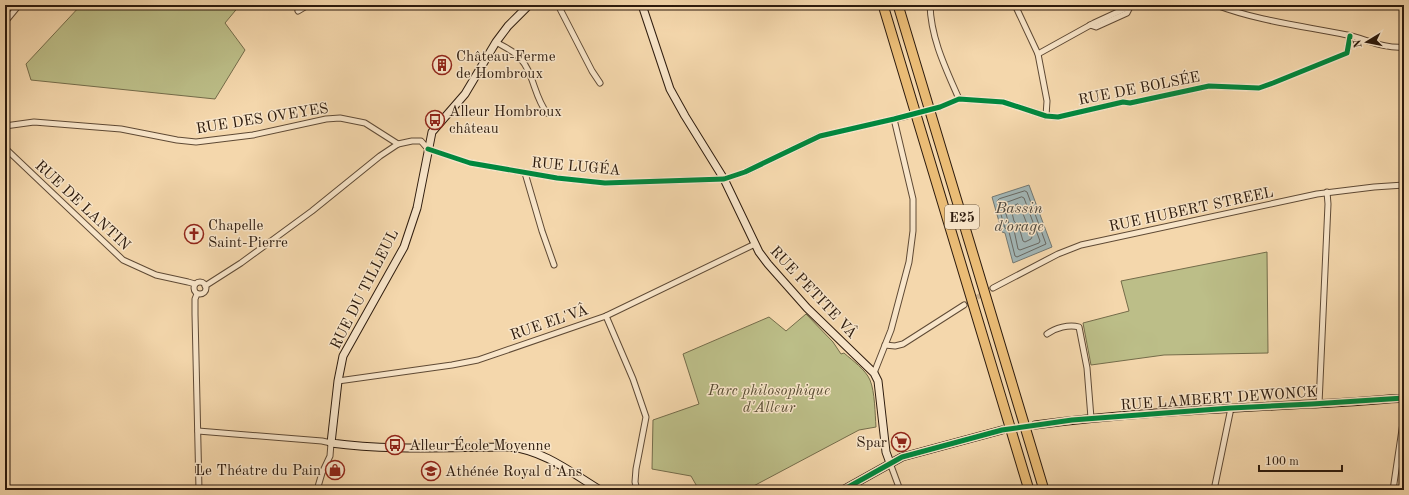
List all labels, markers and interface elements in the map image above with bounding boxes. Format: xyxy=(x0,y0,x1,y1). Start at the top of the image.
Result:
north arrow xyxy=(1347,22,1387,62)
text: N xyxy=(1352,38,1365,49)
place label: Château-Ferme de Hombroux xyxy=(456,50,556,82)
building icon: Château-Ferme de Hombroux xyxy=(431,54,453,76)
street label: RUE DE BOLSÉE xyxy=(1077,67,1201,109)
street label: RUE DES OVEYES xyxy=(195,102,329,137)
place label: Alleur Hombroux château xyxy=(449,105,562,137)
bus stop icon: Alleur Hombroux château xyxy=(424,109,446,131)
street label: RUE LUGÉA xyxy=(531,153,622,179)
street label: RUE DE LANTIN xyxy=(32,158,133,254)
street label: RUE HUBERT STREEL xyxy=(1108,186,1275,235)
water label: Bassin d'orage xyxy=(994,201,1044,235)
road number: E25 xyxy=(945,205,979,229)
place label: Chapelle Saint-Pierre xyxy=(208,219,288,251)
church icon: Chapelle Saint-Pierre xyxy=(183,223,205,245)
street label: RUE DU TILLEUL xyxy=(329,227,402,352)
street label: RUE PETITE VÂ xyxy=(767,242,862,342)
street label: RUE EL'VÂ xyxy=(508,300,591,344)
park label: Parc philosophique d'Alleur xyxy=(707,384,830,416)
street label: RUE LAMBERT DEWONCK xyxy=(1120,385,1318,414)
supermarket icon: Spar xyxy=(890,431,912,453)
bus stop icon: Alleur École Moyenne xyxy=(384,434,406,456)
place label: Alleur École Moyenne xyxy=(409,436,551,454)
place label: Spar xyxy=(856,436,887,451)
scale bar xyxy=(1259,447,1342,473)
text: 100 m xyxy=(1265,456,1299,468)
shop icon: Le Théatre du Pain xyxy=(324,459,346,481)
school or university icon: Athénée Royal d’Ans xyxy=(420,460,442,482)
place label: Le Théatre du Pain xyxy=(195,464,321,479)
place label: Athénée Royal d’Ans xyxy=(445,465,582,480)

